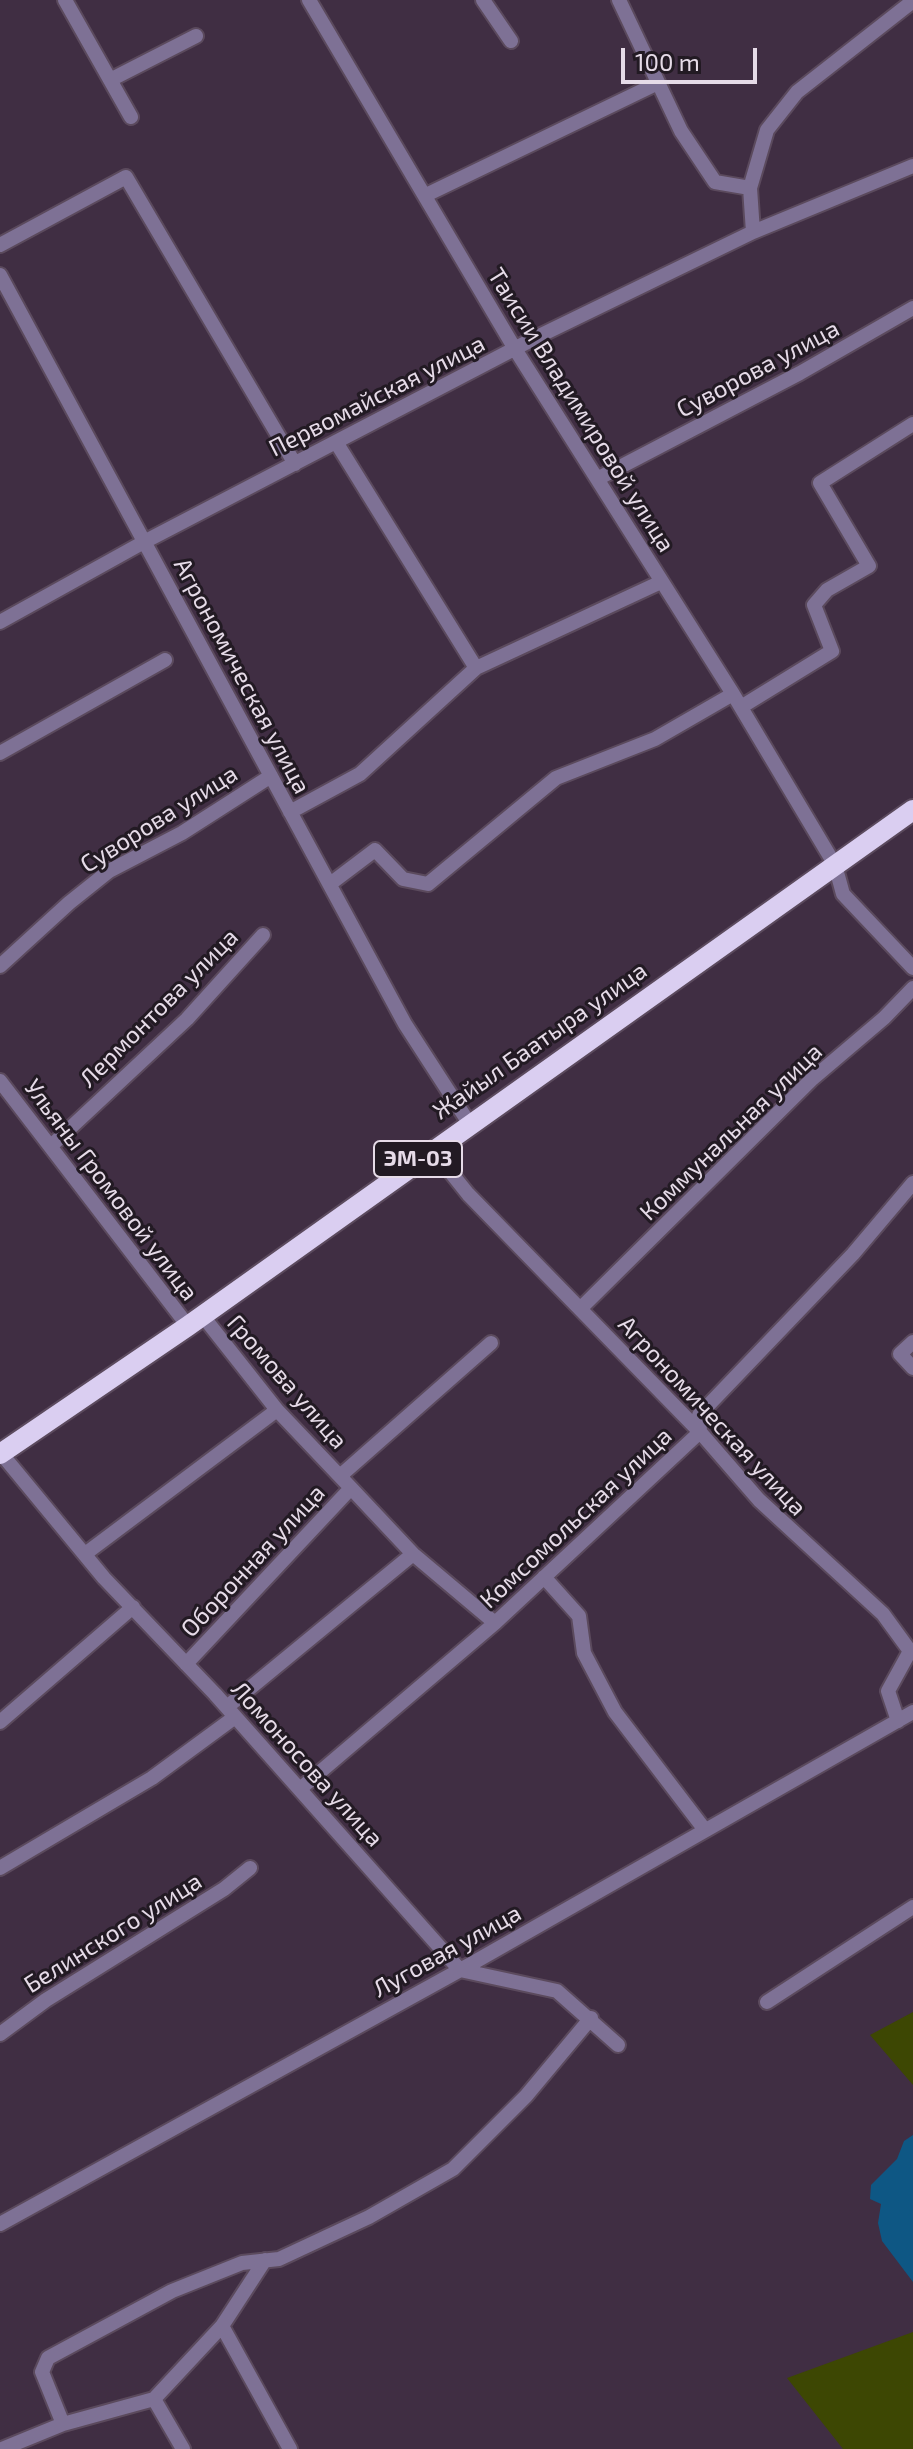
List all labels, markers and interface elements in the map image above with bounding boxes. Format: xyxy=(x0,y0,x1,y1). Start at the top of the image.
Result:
scale bar xyxy=(625,32,761,82)
text: 100 m xyxy=(635,47,700,76)
street label: Таисии Владимировой улица xyxy=(481,263,681,557)
street label: Суворова улица xyxy=(672,314,844,424)
street label: Первомайская улица xyxy=(264,329,490,463)
street label: Агрономическая улица xyxy=(168,553,316,799)
street label: Суворова улица xyxy=(75,759,243,879)
street label: Лермонтова улица xyxy=(74,923,244,1093)
street label: Жайыл Баатыра улица xyxy=(427,956,653,1126)
street label: Коммунальная улица xyxy=(634,1037,828,1227)
street label: Ульяны Громовой улица xyxy=(18,1073,204,1307)
road number: ЭМ-03 xyxy=(374,1141,462,1177)
street label: Громова улица xyxy=(221,1309,353,1455)
street label: Агрономическая улица xyxy=(612,1310,812,1522)
street label: Комсомольская улица xyxy=(474,1422,678,1614)
street label: Оборонная улица xyxy=(175,1479,331,1643)
street label: Ломоносова улица xyxy=(225,1675,389,1853)
street label: Белинского улица xyxy=(19,1867,207,1999)
street label: Луговая улица xyxy=(368,1898,526,2004)

